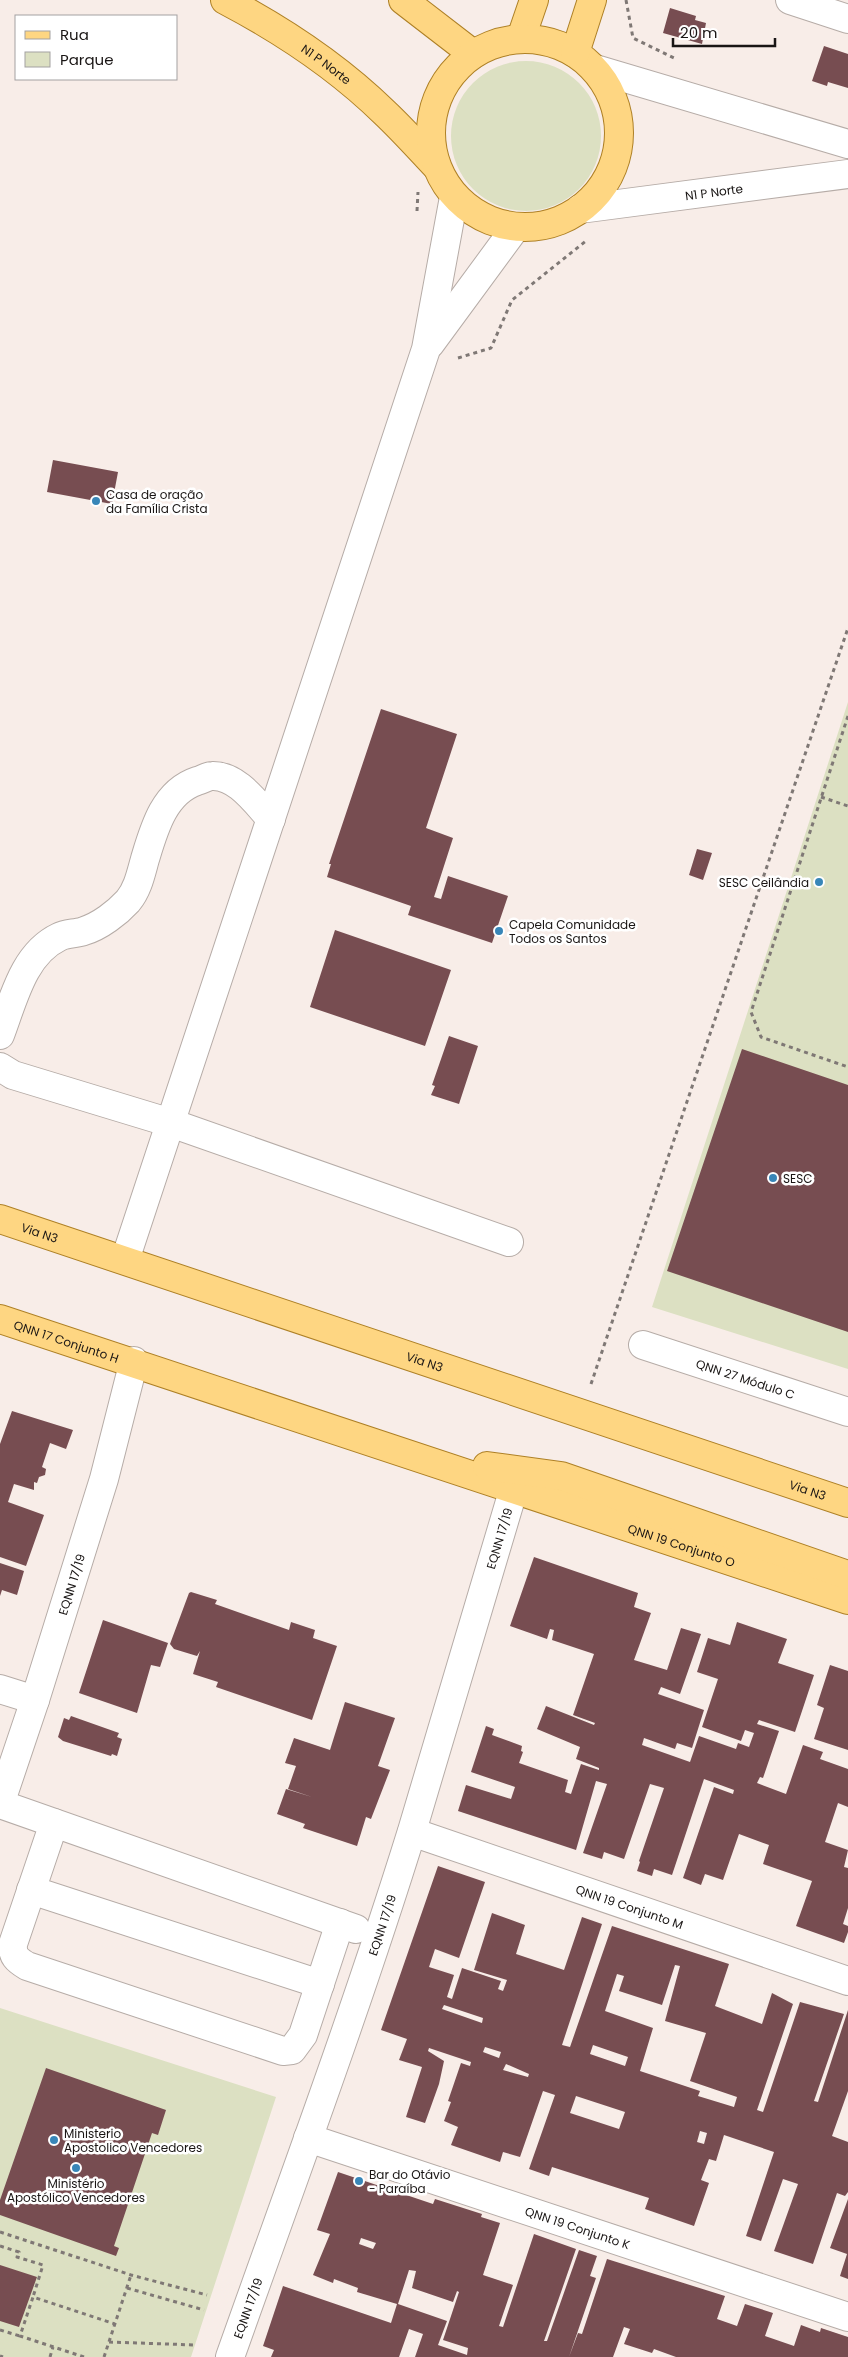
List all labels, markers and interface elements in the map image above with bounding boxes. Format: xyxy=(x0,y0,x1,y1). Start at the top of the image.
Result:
legend xyxy=(15,15,178,80)
scale bar xyxy=(673,15,776,47)
text: 20 m xyxy=(680,22,718,43)
text: Rua xyxy=(60,24,89,45)
street label: N1 P Norte xyxy=(298,40,355,88)
text: Parque xyxy=(60,49,113,70)
street label: N1 P Norte xyxy=(684,179,744,204)
place label: Casa de oração da Família Crista xyxy=(106,486,208,517)
marker: Casa de oração da Família Crista xyxy=(90,495,102,507)
place label: SESC Ceilândia xyxy=(719,874,809,891)
marker: SESC Ceilândia xyxy=(813,876,825,888)
place label: Capela Comunidade Todos os Santos xyxy=(509,916,636,947)
marker: Capela Comunidade Todos os Santos xyxy=(493,925,505,937)
place label: SESC xyxy=(783,1170,813,1187)
marker: SESC xyxy=(767,1172,779,1184)
street label: Via N3 xyxy=(19,1218,61,1246)
street label: QNN 17 Conjunto H xyxy=(12,1316,121,1366)
street label: Via N3 xyxy=(404,1347,445,1375)
street label: QNN 27 Módulo C xyxy=(694,1354,797,1403)
street label: Via N3 xyxy=(787,1475,829,1504)
street label: EQNN 17/19 xyxy=(482,1505,516,1571)
street label: QNN 19 Conjunto O xyxy=(626,1519,737,1571)
street label: EQNN 17/19 xyxy=(54,1552,89,1617)
street label: QNN 19 Conjunto M xyxy=(574,1880,686,1933)
street label: EQNN 17/19 xyxy=(364,1892,400,1958)
place label: Ministerio Apostolico Vencedores xyxy=(64,2125,202,2156)
marker: Ministerio Apostolico Vencedores xyxy=(48,2134,60,2146)
marker: Ministério Apostólico Vencedores xyxy=(70,2162,82,2174)
place label: Bar do Otávio - Paraíba xyxy=(369,2166,451,2197)
place label: Ministério Apostólico Vencedores xyxy=(7,2175,145,2206)
marker: Bar do Otávio - Paraíba xyxy=(353,2175,365,2187)
street label: QNN 19 Conjunto K xyxy=(523,2202,632,2253)
street label: EQNN 17/19 xyxy=(229,2275,266,2341)

